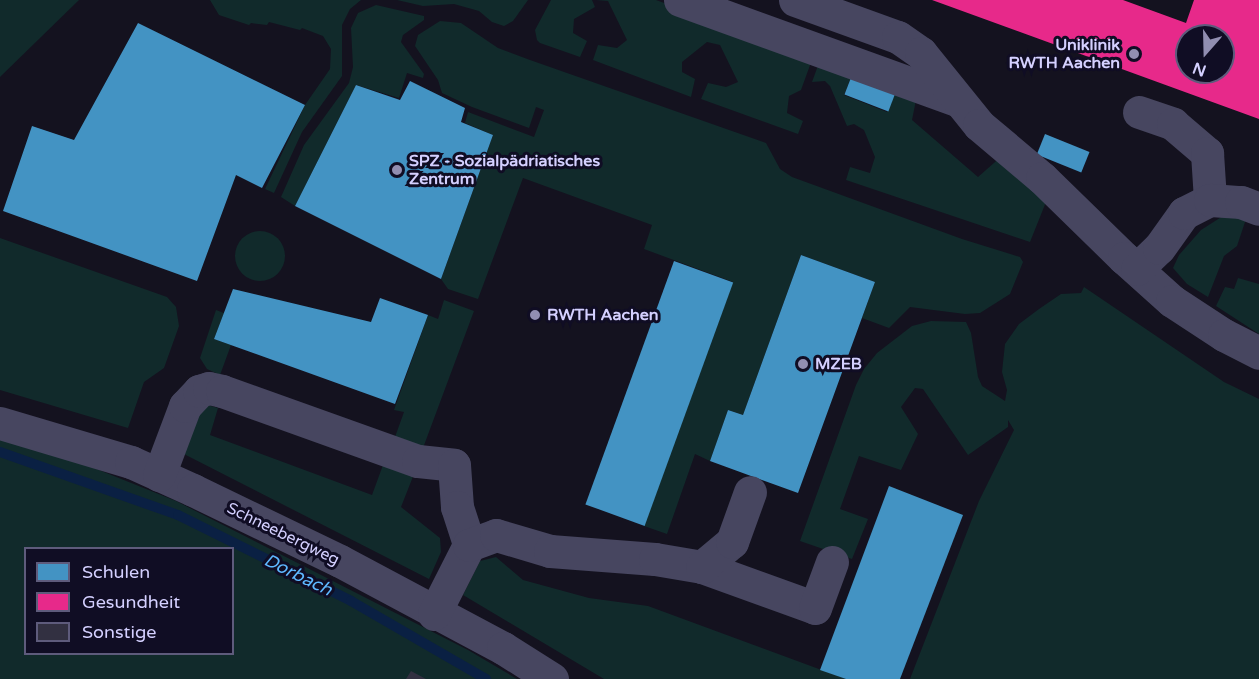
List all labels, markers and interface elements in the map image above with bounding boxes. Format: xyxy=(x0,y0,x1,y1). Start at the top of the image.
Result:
north arrow xyxy=(1175,24,1235,84)
place label: Uniklinik RWTH Aachen xyxy=(1008,35,1120,73)
marker: Uniklinik RWTH Aachen xyxy=(1125,45,1143,63)
text: N xyxy=(1190,57,1209,81)
place label: SPZ - Sozialpädriatisches Zentrum xyxy=(409,151,600,189)
marker: SPZ - Sozialpädriatisches Zentrum xyxy=(390,163,404,177)
place label: RWTH Aachen xyxy=(547,305,659,325)
marker: RWTH Aachen xyxy=(528,308,542,322)
place label: MZEB xyxy=(815,354,862,374)
marker: MZEB xyxy=(796,357,810,371)
street label: Schneebergweg xyxy=(224,498,342,570)
legend xyxy=(24,547,234,655)
water label: Dorbach xyxy=(260,549,336,601)
text: Schulen xyxy=(82,561,150,583)
text: Gesundheit xyxy=(82,591,180,613)
text: Sonstige xyxy=(82,621,156,643)

